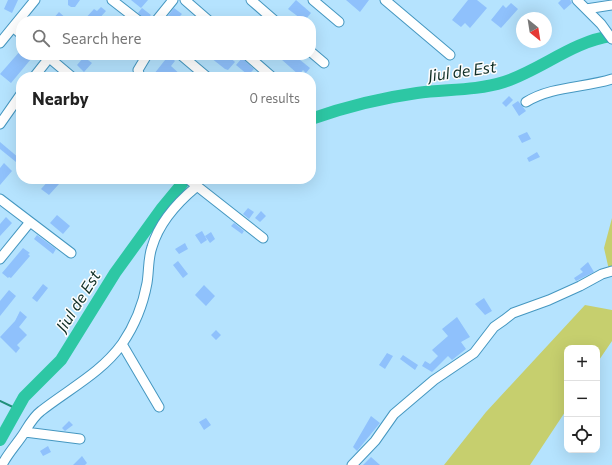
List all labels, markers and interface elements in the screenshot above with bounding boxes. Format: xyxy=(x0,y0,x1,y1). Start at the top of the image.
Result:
north arrow xyxy=(516,12,552,48)
search box xyxy=(16,16,316,60)
icon: search xyxy=(30,27,52,49)
text: Search here xyxy=(62,29,141,47)
water label: Jiul de Est xyxy=(425,56,498,85)
text: Nearby xyxy=(32,88,89,109)
text: 0 results xyxy=(249,90,300,106)
water label: Jiul de Est xyxy=(50,266,104,337)
map controls xyxy=(564,345,600,453)
button: + xyxy=(564,345,600,381)
button: − xyxy=(564,381,600,417)
button: locate xyxy=(564,417,600,453)

